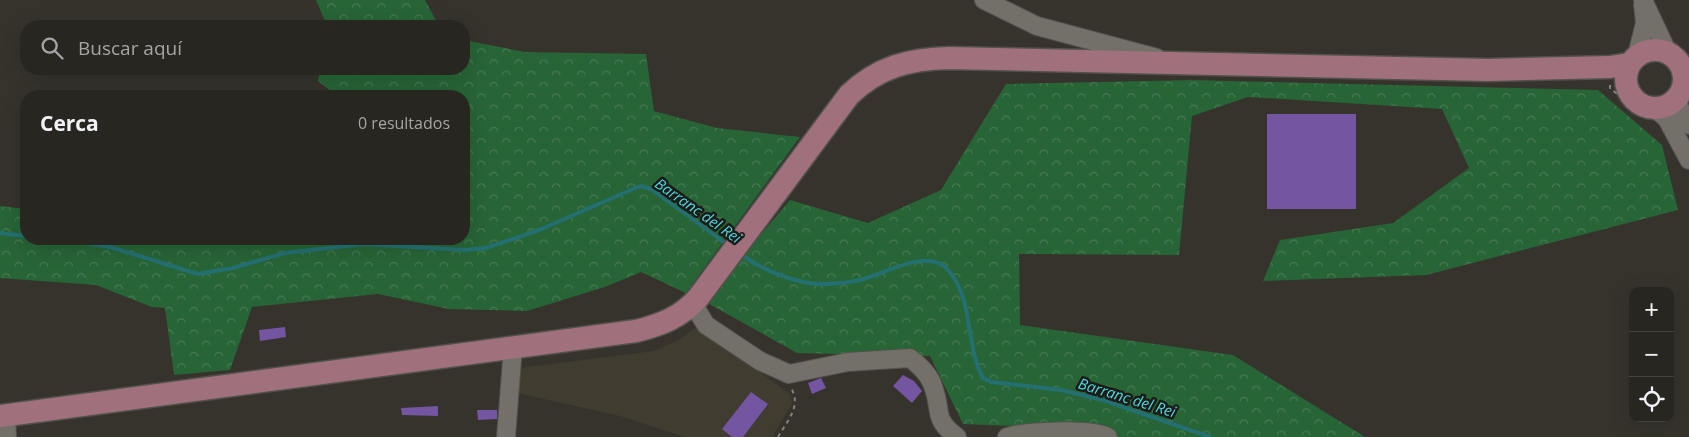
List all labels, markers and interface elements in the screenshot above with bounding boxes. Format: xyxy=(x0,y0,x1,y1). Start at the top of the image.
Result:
search box xyxy=(20,20,470,75)
icon: search xyxy=(38,34,66,62)
text: Buscar aquí xyxy=(78,35,182,61)
text: Cerca xyxy=(40,109,99,137)
text: 0 resultados xyxy=(358,112,450,134)
water label: Barranc del Rei xyxy=(652,173,746,247)
map controls xyxy=(1629,287,1674,422)
button: + xyxy=(1629,287,1674,332)
button: − xyxy=(1629,332,1674,377)
water label: Barranc del Rei xyxy=(1076,373,1179,421)
button: locate xyxy=(1629,377,1674,422)

